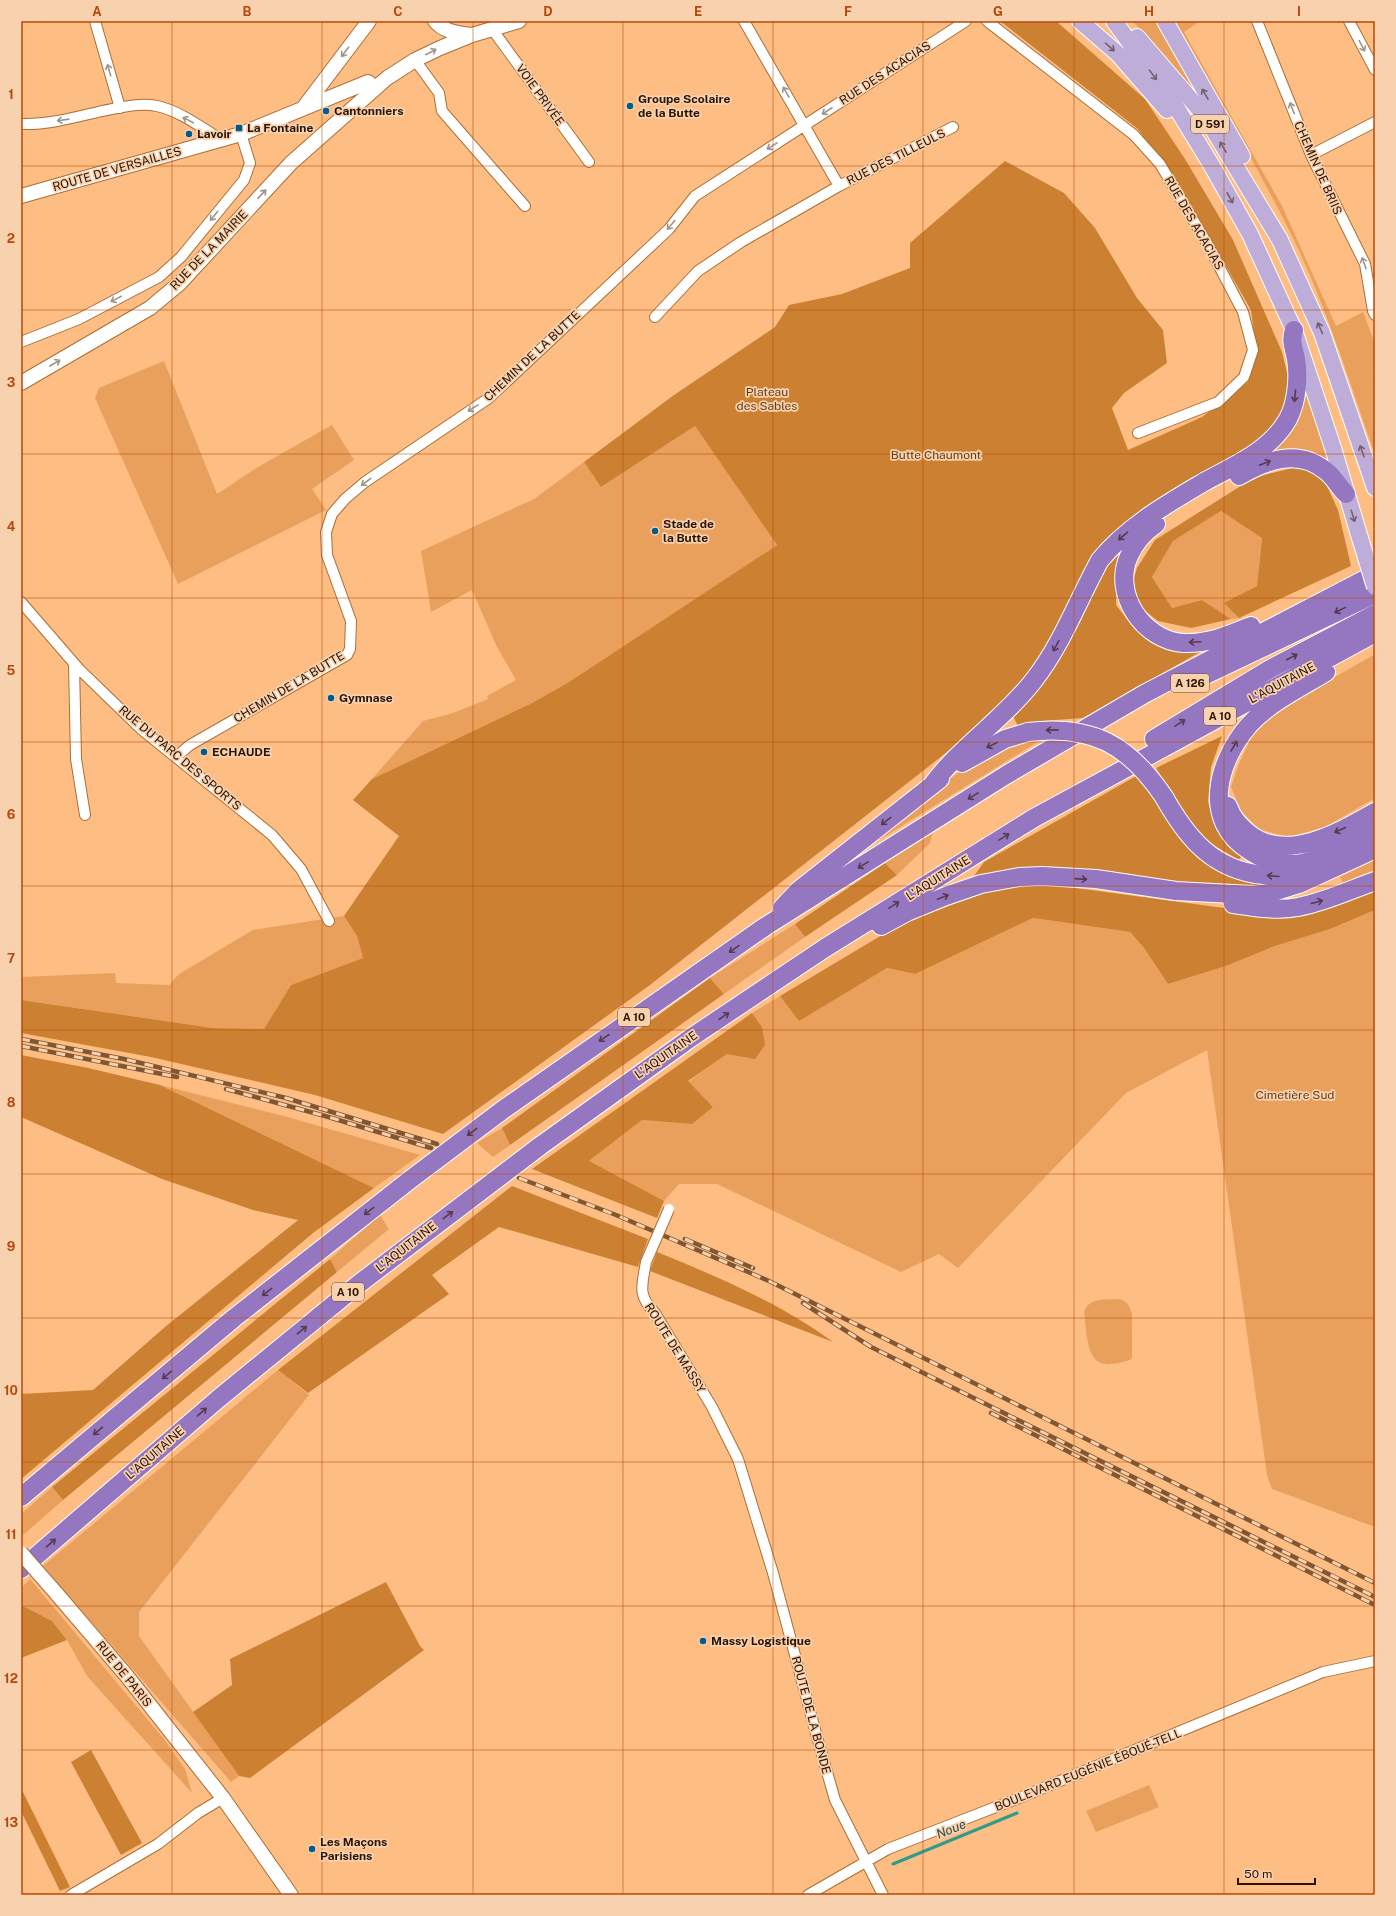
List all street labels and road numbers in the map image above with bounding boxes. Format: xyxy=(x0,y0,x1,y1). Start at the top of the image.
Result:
street label: RUE DES ACACIAS xyxy=(837,38,933,108)
street label: VOIE PRIVÉE xyxy=(513,61,567,129)
road number: D 591 xyxy=(1191,115,1229,133)
street label: CHEMIN DE BRIIS xyxy=(1291,119,1345,217)
street label: RUE DES TILLEULS xyxy=(844,126,948,188)
street label: ROUTE DE VERSAILLES xyxy=(51,144,183,194)
street label: RUE DES ACACIAS xyxy=(1161,174,1227,272)
street label: RUE DE LA MAIRIE xyxy=(167,207,251,293)
street label: CHEMIN DE LA BUTTE xyxy=(481,308,583,404)
street label: CHEMIN DE LA BUTTE xyxy=(231,648,347,726)
street label: L'AQUITAINE xyxy=(1246,660,1318,706)
road number: A 126 xyxy=(1171,674,1209,692)
street label: RUE DU PARC DES SPORTS xyxy=(116,703,244,813)
road number: A 10 xyxy=(1204,707,1236,725)
street label: L'AQUITAINE xyxy=(903,853,973,903)
road number: A 10 xyxy=(618,1008,650,1026)
street label: L'AQUITAINE xyxy=(632,1028,700,1082)
street label: L'AQUITAINE xyxy=(373,1219,439,1275)
road number: A 10 xyxy=(332,1283,364,1301)
street label: ROUTE DE MASSY xyxy=(642,1300,709,1396)
street label: L'AQUITAINE xyxy=(123,1424,187,1482)
street label: RUE DE PARIS xyxy=(93,1638,155,1710)
street label: ROUTE DE LA BONDE xyxy=(789,1655,833,1775)
street label: BOULEVARD EUGÉNIE ÉBOUÉ-TELL xyxy=(993,1726,1184,1814)

